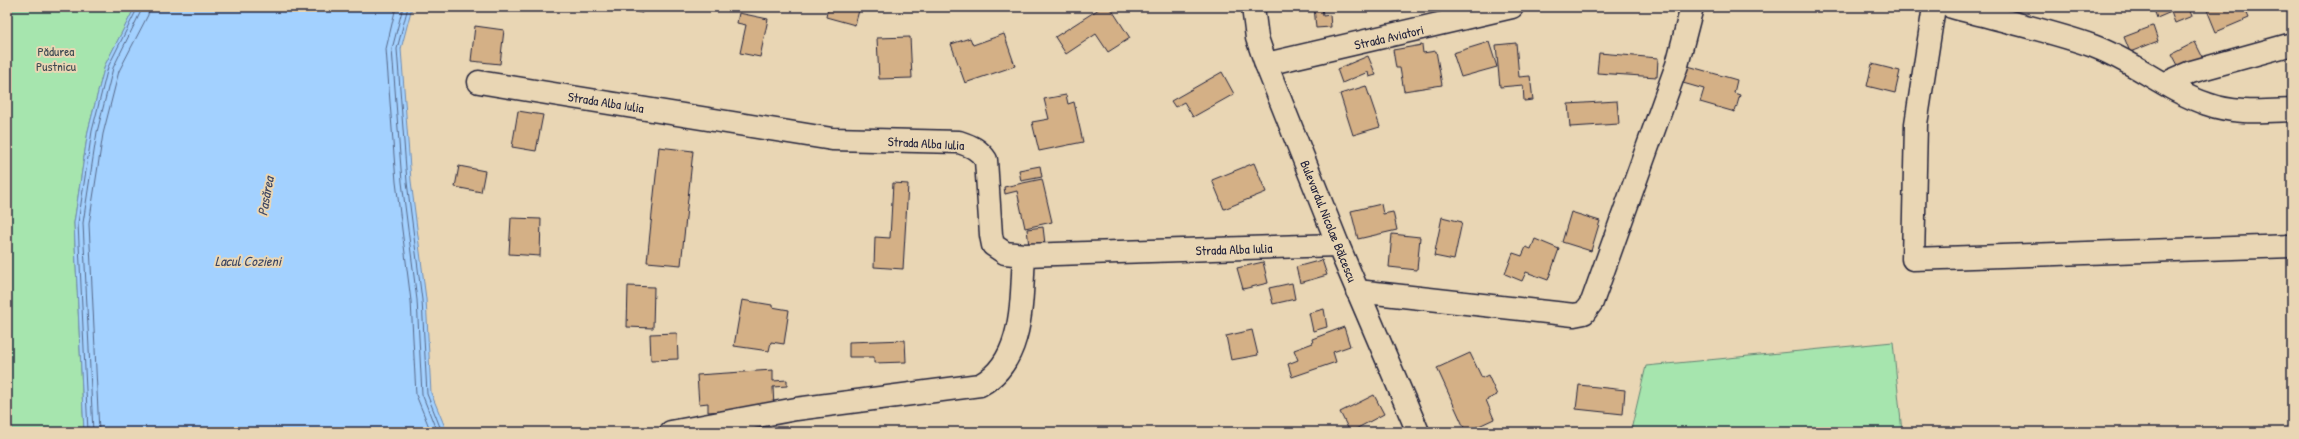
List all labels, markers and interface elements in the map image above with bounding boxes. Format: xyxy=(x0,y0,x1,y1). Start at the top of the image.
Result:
street label: Strada Aviatori xyxy=(1352,20,1426,54)
park label: Pădurea Pustnicu xyxy=(36,42,76,75)
street label: Strada Alba Iulia xyxy=(567,87,645,117)
street label: Strada Alba Iulia xyxy=(887,132,965,154)
street label: Bulevardul Nicolae Bălcescu xyxy=(1296,157,1362,285)
water label: Pasărea xyxy=(252,173,278,217)
street label: Strada Alba Iulia xyxy=(1195,239,1273,259)
water label: Lacul Cozieni xyxy=(215,251,283,270)

